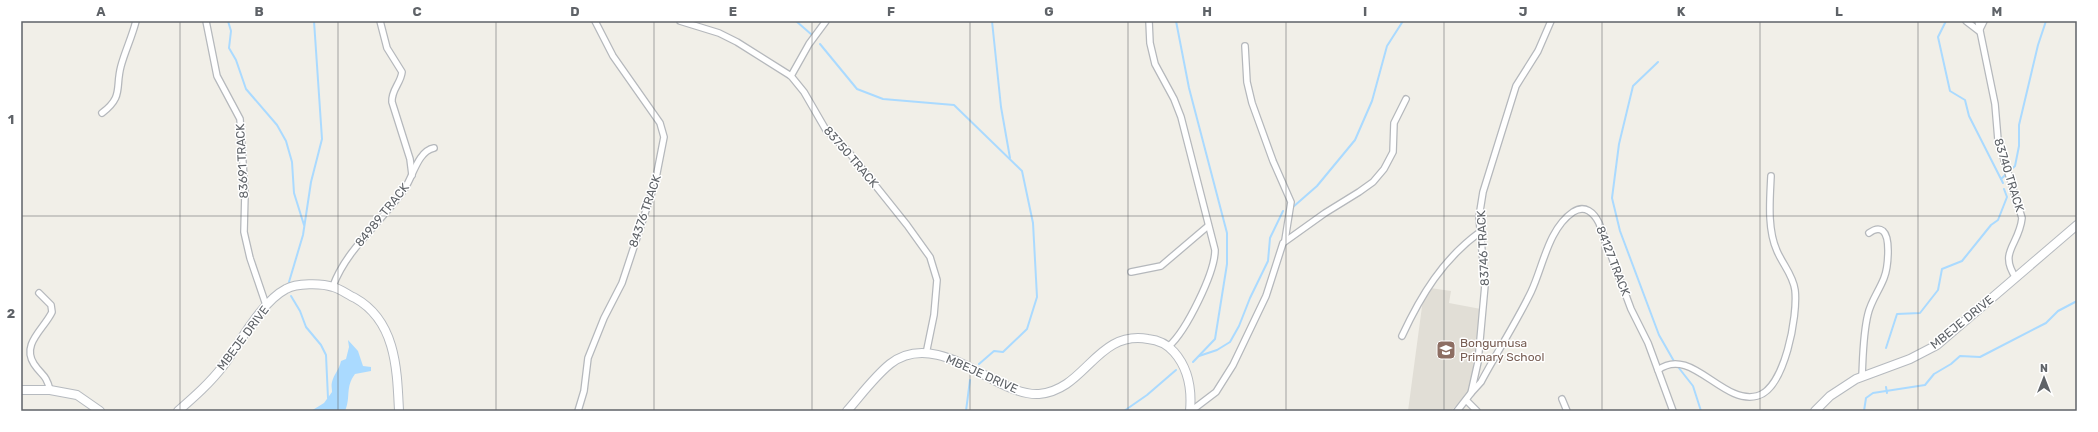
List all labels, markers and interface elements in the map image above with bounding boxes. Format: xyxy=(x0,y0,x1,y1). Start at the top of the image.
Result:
text: A xyxy=(96,4,106,19)
text: B xyxy=(254,4,264,19)
text: C xyxy=(412,4,422,19)
text: D xyxy=(570,4,580,19)
text: E xyxy=(729,4,737,19)
text: F xyxy=(887,4,895,19)
text: G xyxy=(1044,4,1054,19)
text: H xyxy=(1202,4,1212,19)
text: I xyxy=(1363,4,1367,19)
text: J xyxy=(1519,4,1527,19)
text: K xyxy=(1677,4,1686,19)
text: L xyxy=(1835,4,1843,19)
text: M xyxy=(1992,4,2002,19)
text: 1 xyxy=(8,112,14,127)
street label: 83691 TRACK xyxy=(233,122,251,199)
street label: 83750 TRACK xyxy=(821,124,882,191)
street label: 83740 TRACK xyxy=(1991,137,2027,214)
street label: 84376 TRACK xyxy=(626,172,664,249)
street label: 84989 TRACK xyxy=(352,180,412,249)
street label: 83746 TRACK xyxy=(1474,209,1492,286)
street label: 84127 TRACK xyxy=(1593,224,1633,299)
street label: MBEJE DRIVE xyxy=(1928,292,1996,352)
street label: MBEJE DRIVE xyxy=(214,303,272,373)
text: 2 xyxy=(7,306,15,321)
place label: Bongumusa Primary School xyxy=(1460,336,1544,364)
school or university icon: Bongumusa Primary School xyxy=(1435,339,1457,361)
street label: MBEJE DRIVE xyxy=(944,352,1020,396)
north arrow xyxy=(2024,358,2064,398)
text: N xyxy=(2040,362,2048,375)

